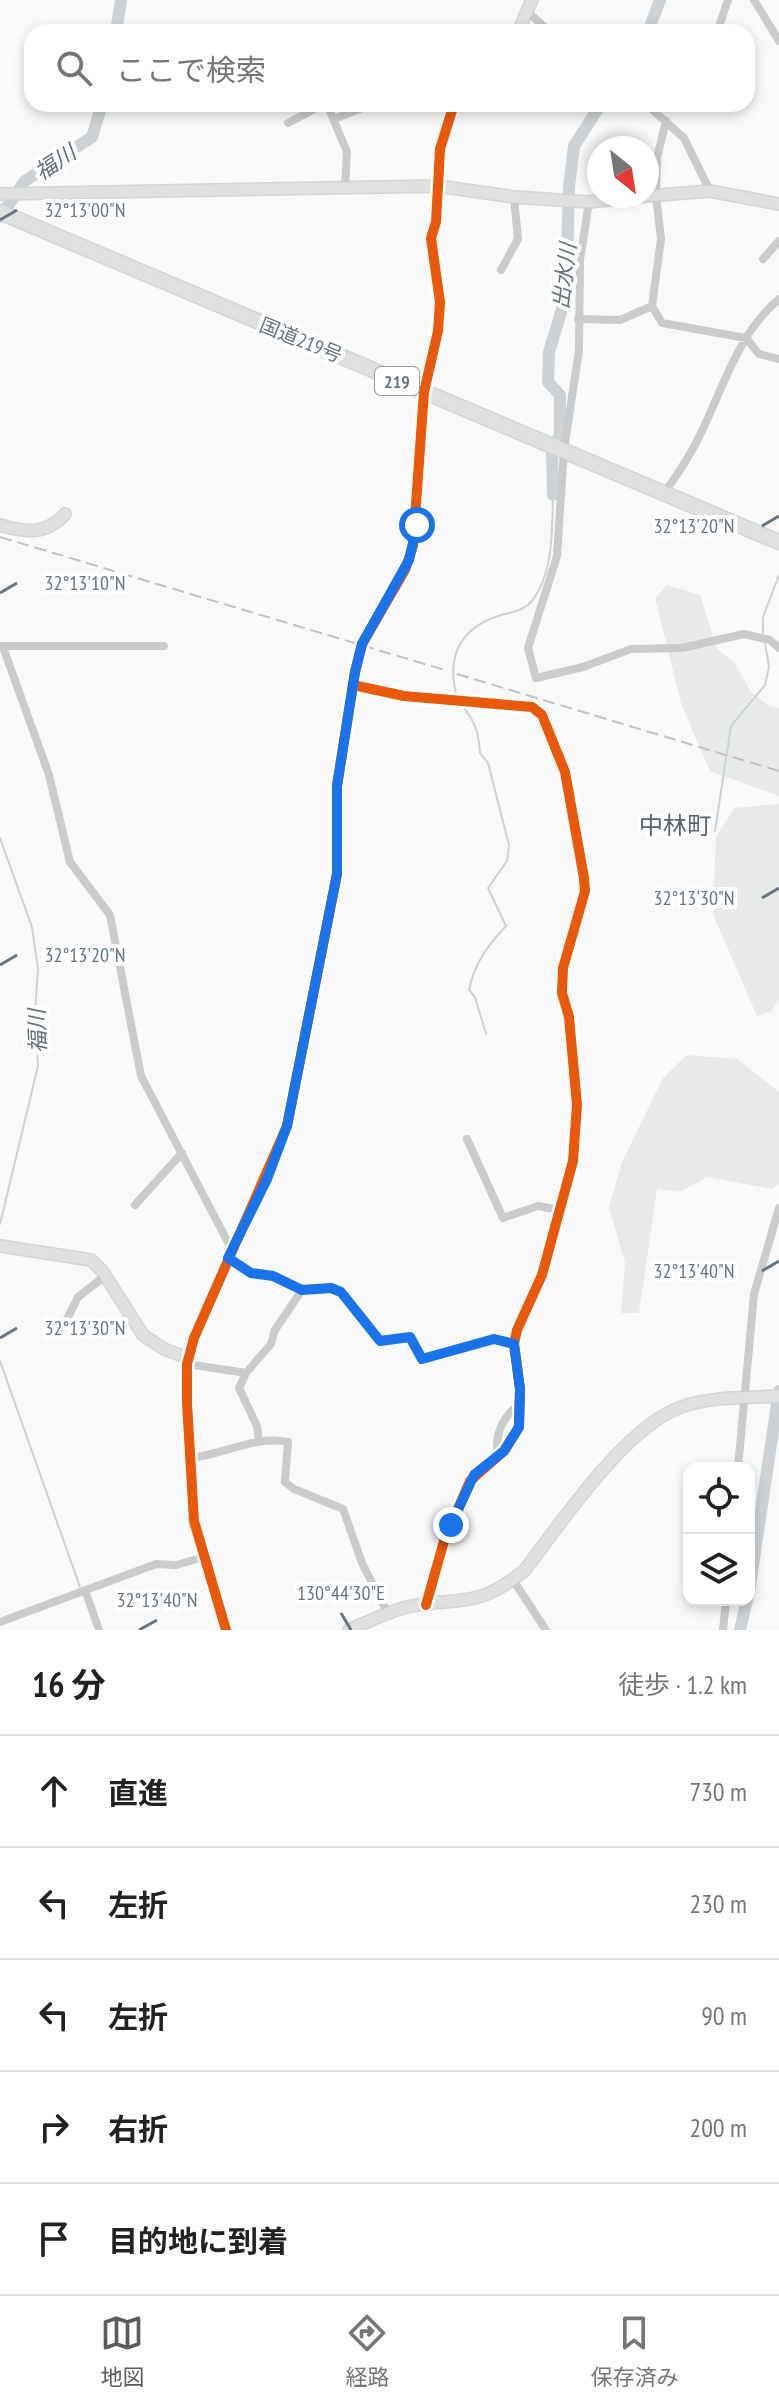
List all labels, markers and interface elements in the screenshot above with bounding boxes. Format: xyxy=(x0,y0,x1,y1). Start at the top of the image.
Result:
search box xyxy=(24,24,755,112)
icon: search xyxy=(52,46,96,90)
text: ここで検索 xyxy=(116,50,266,89)
north arrow xyxy=(587,136,659,208)
water label: 福川 xyxy=(29,137,83,186)
text: 32°13'00"N xyxy=(45,197,125,223)
water label: 出水川 xyxy=(546,240,582,310)
street label: 国道219号 xyxy=(256,312,346,368)
road number: 219 xyxy=(375,367,419,395)
route start xyxy=(399,507,435,543)
text: 32°13'20"N xyxy=(654,513,734,539)
text: 32°13'10"N xyxy=(45,570,125,596)
district label: 中林町 xyxy=(639,810,711,841)
text: 32°13'30"N xyxy=(654,885,734,911)
text: 32°13'20"N xyxy=(45,942,125,968)
water label: 福川 xyxy=(22,1007,52,1053)
text: 32°13'40"N xyxy=(654,1258,734,1284)
text: 32°13'30"N xyxy=(45,1315,125,1341)
map controls xyxy=(683,1462,755,1606)
button: locate xyxy=(683,1462,755,1534)
route end xyxy=(433,1507,469,1543)
button: layers xyxy=(683,1534,755,1606)
text: 130°44'30"E xyxy=(297,1580,385,1606)
text: 32°13'40"N xyxy=(117,1587,197,1613)
text: 16 分 xyxy=(32,1662,105,1706)
text: 徒歩 · 1.2 km xyxy=(618,1668,747,1701)
icon: ahead xyxy=(32,1769,76,1813)
text: 直進 xyxy=(108,1773,168,1812)
text: 730 m xyxy=(689,1775,747,1808)
icon: left xyxy=(32,1881,76,1925)
text: 左折 xyxy=(108,1885,168,1924)
text: 230 m xyxy=(689,1887,747,1920)
icon: left xyxy=(32,1993,76,2037)
text: 左折 xyxy=(108,1997,168,2036)
text: 90 m xyxy=(701,1999,747,2032)
icon: right xyxy=(32,2105,76,2149)
text: 右折 xyxy=(108,2109,168,2148)
text: 200 m xyxy=(689,2111,747,2144)
icon: arrive xyxy=(32,2217,76,2261)
text: 目的地に到着 xyxy=(108,2221,288,2260)
tab: 地図 xyxy=(100,2311,145,2391)
tab: 経路 xyxy=(345,2311,390,2391)
tab: 保存済み xyxy=(590,2311,679,2391)

